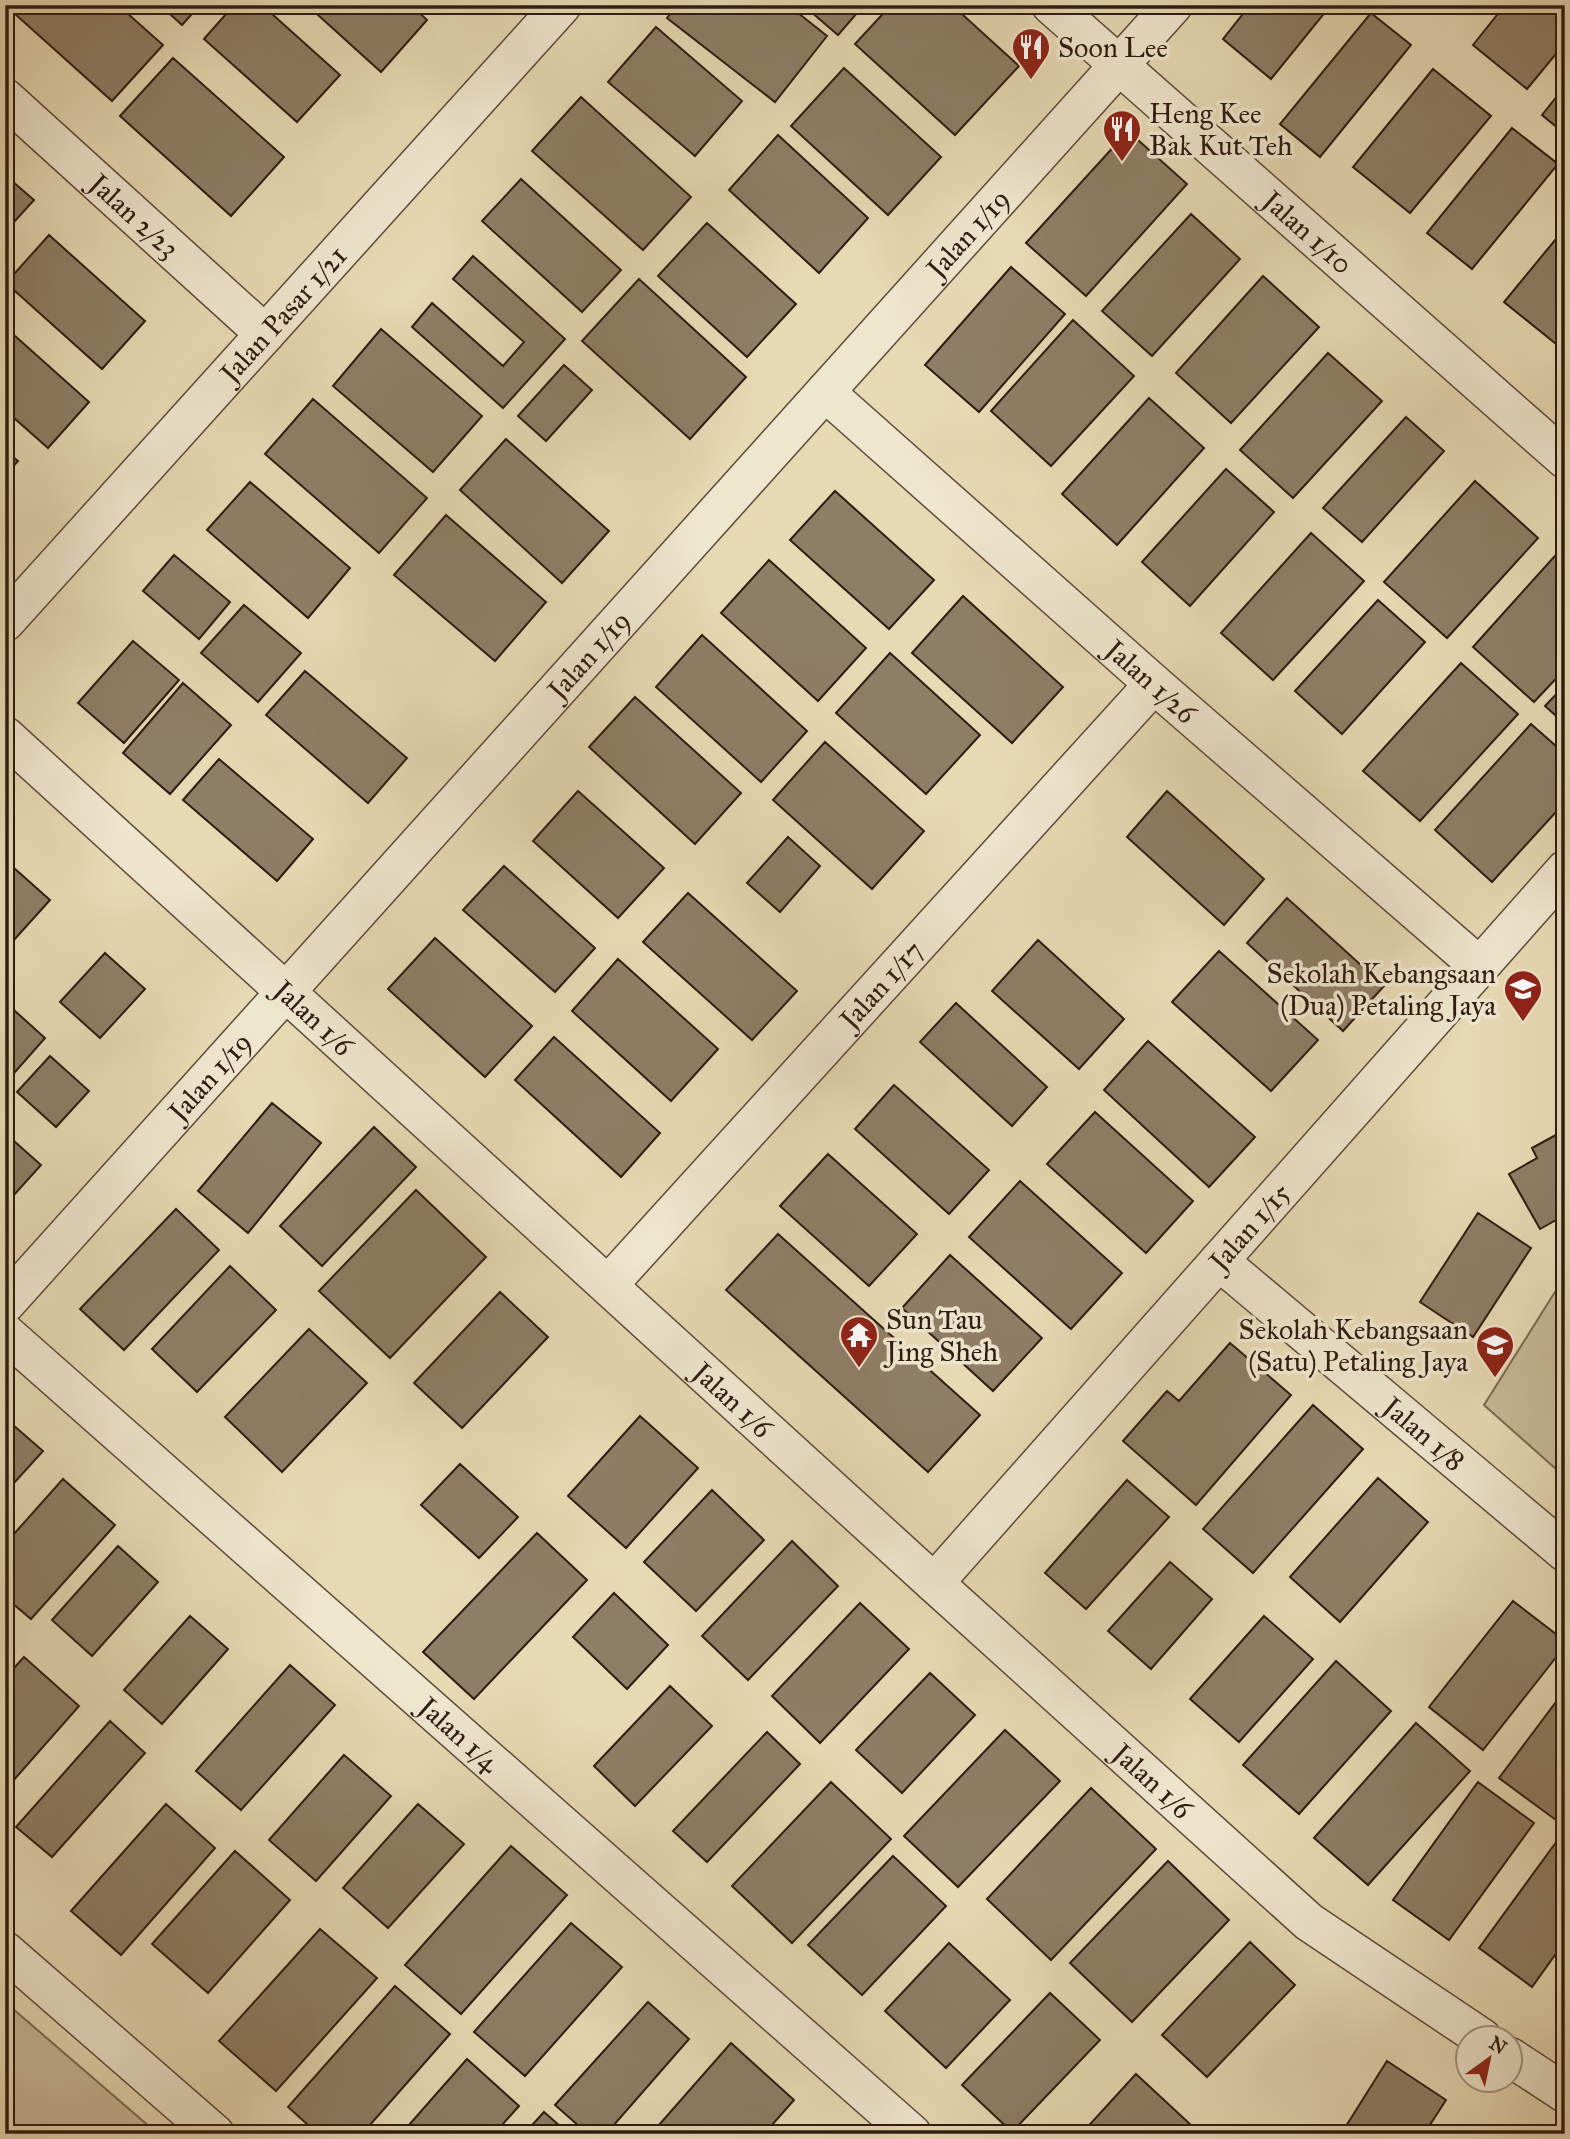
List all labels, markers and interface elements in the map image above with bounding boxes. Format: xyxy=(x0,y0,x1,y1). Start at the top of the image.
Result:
restaurant icon: Soon Lee xyxy=(1010,26,1052,81)
place label: Soon Lee xyxy=(1058,30,1168,65)
place label: Heng Kee Bak Kut Teh xyxy=(1149,96,1293,163)
restaurant icon: Heng Kee Bak Kut Teh xyxy=(1101,108,1143,163)
street label: Jalan 2/23 xyxy=(80,164,187,266)
street label: Jalan 1/10 xyxy=(1253,181,1360,282)
street label: Jalan 1/19 xyxy=(917,182,1017,287)
street label: Jalan Pasar 1/21 xyxy=(211,239,354,392)
street label: Jalan 1/19 xyxy=(538,603,638,709)
street label: Jalan 1/26 xyxy=(1096,630,1205,732)
street label: Jalan 1/17 xyxy=(830,933,931,1039)
place label: Sekolah Kebangsaan (Dua) Petaling Jaya xyxy=(1267,956,1496,1023)
school or university icon: Sekolah Kebangsaan (Dua) Petaling Jaya xyxy=(1502,968,1544,1023)
street label: Jalan 1/6 xyxy=(264,971,362,1064)
street label: Jalan 1/19 xyxy=(159,1025,259,1131)
street label: Jalan 1/15 xyxy=(1200,1176,1298,1280)
place label: Sun Tau Jing Sheh xyxy=(883,1302,998,1369)
place label: Sekolah Kebangsaan (Satu) Petaling Jaya xyxy=(1239,1312,1468,1379)
temple icon: Sun Tau Jing Sheh xyxy=(838,1314,880,1369)
school or university icon: Sekolah Kebangsaan (Satu) Petaling Jaya xyxy=(1474,1324,1516,1379)
street label: Jalan 1/6 xyxy=(683,1353,781,1446)
street label: Jalan 1/8 xyxy=(1373,1387,1472,1478)
street label: Jalan 1/4 xyxy=(409,1687,508,1781)
street label: Jalan 1/6 xyxy=(1103,1734,1201,1827)
north arrow xyxy=(1454,2024,1524,2094)
text: N xyxy=(1485,2031,1511,2059)

